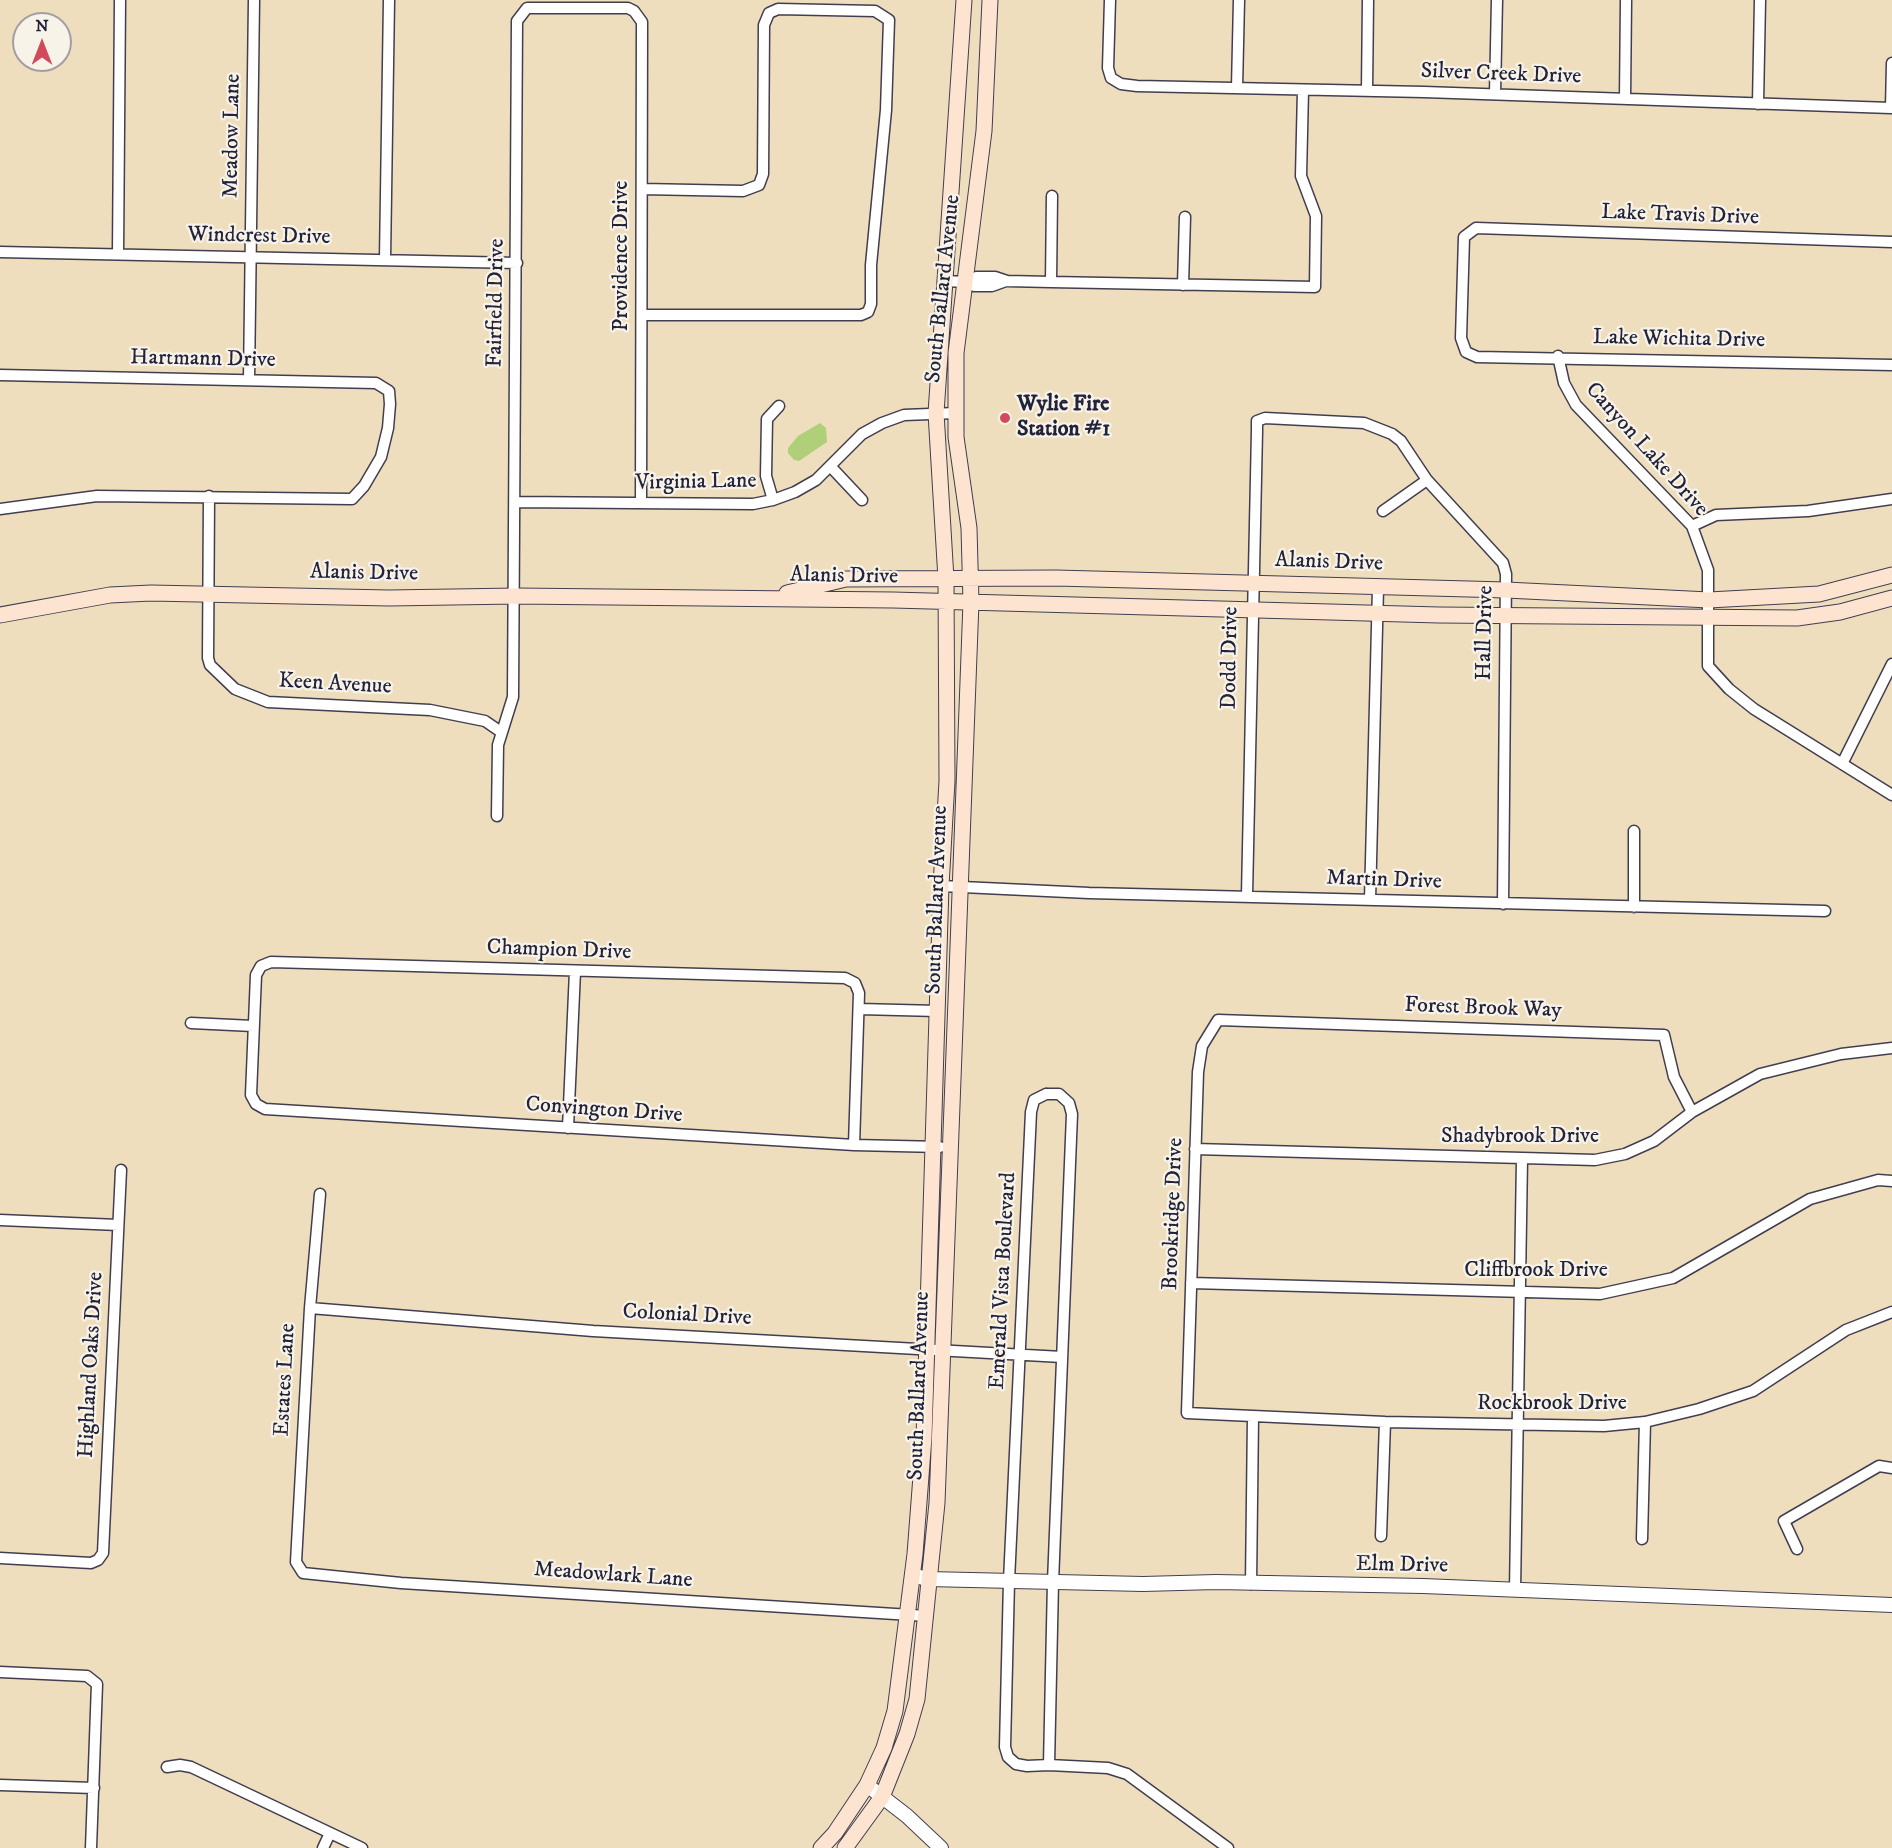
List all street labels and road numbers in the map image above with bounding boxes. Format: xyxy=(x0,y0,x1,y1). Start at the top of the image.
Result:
street label: Silver Creek Drive xyxy=(1420,59,1582,91)
street label: Meadow Lane xyxy=(219,74,247,198)
street label: Providence Drive xyxy=(609,181,635,331)
street label: South Ballard Avenue xyxy=(921,194,967,384)
street label: Lake Travis Drive xyxy=(1601,200,1759,232)
street label: Windcrest Drive xyxy=(187,223,331,251)
street label: Fairfield Drive xyxy=(483,238,511,368)
street label: Lake Wichita Drive xyxy=(1593,325,1765,355)
street label: Hartmann Drive xyxy=(130,346,276,374)
street label: Canyon Lake Drive xyxy=(1579,378,1713,522)
street label: Virginia Lane xyxy=(635,469,757,497)
street label: Alanis Drive xyxy=(1274,548,1384,578)
street label: Alanis Drive xyxy=(310,560,418,588)
street label: Alanis Drive xyxy=(790,563,898,591)
street label: Hall Drive xyxy=(1472,585,1500,681)
street label: Dodd Drive xyxy=(1217,606,1245,710)
street label: Keen Avenue xyxy=(278,669,392,701)
street label: South Ballard Avenue xyxy=(922,805,954,995)
street label: Martin Drive xyxy=(1326,866,1442,896)
street label: Champion Drive xyxy=(486,935,632,967)
street label: Forest Brook Way xyxy=(1404,993,1562,1025)
street label: Convington Drive xyxy=(525,1092,683,1130)
street label: Shadybrook Drive xyxy=(1441,1124,1599,1150)
street label: Brookridge Drive xyxy=(1158,1137,1190,1291)
street label: Emerald Vista Boulevard xyxy=(985,1172,1023,1390)
street label: Cliffbrook Drive xyxy=(1464,1258,1608,1284)
street label: Highland Oaks Drive xyxy=(74,1271,110,1459)
street label: South Ballard Avenue xyxy=(904,1291,936,1481)
street label: Colonial Drive xyxy=(622,1299,752,1333)
street label: Estates Lane xyxy=(270,1323,302,1437)
street label: Rockbrook Drive xyxy=(1477,1391,1627,1417)
street label: Elm Drive xyxy=(1356,1552,1448,1580)
street label: Meadowlark Lane xyxy=(533,1557,693,1595)

